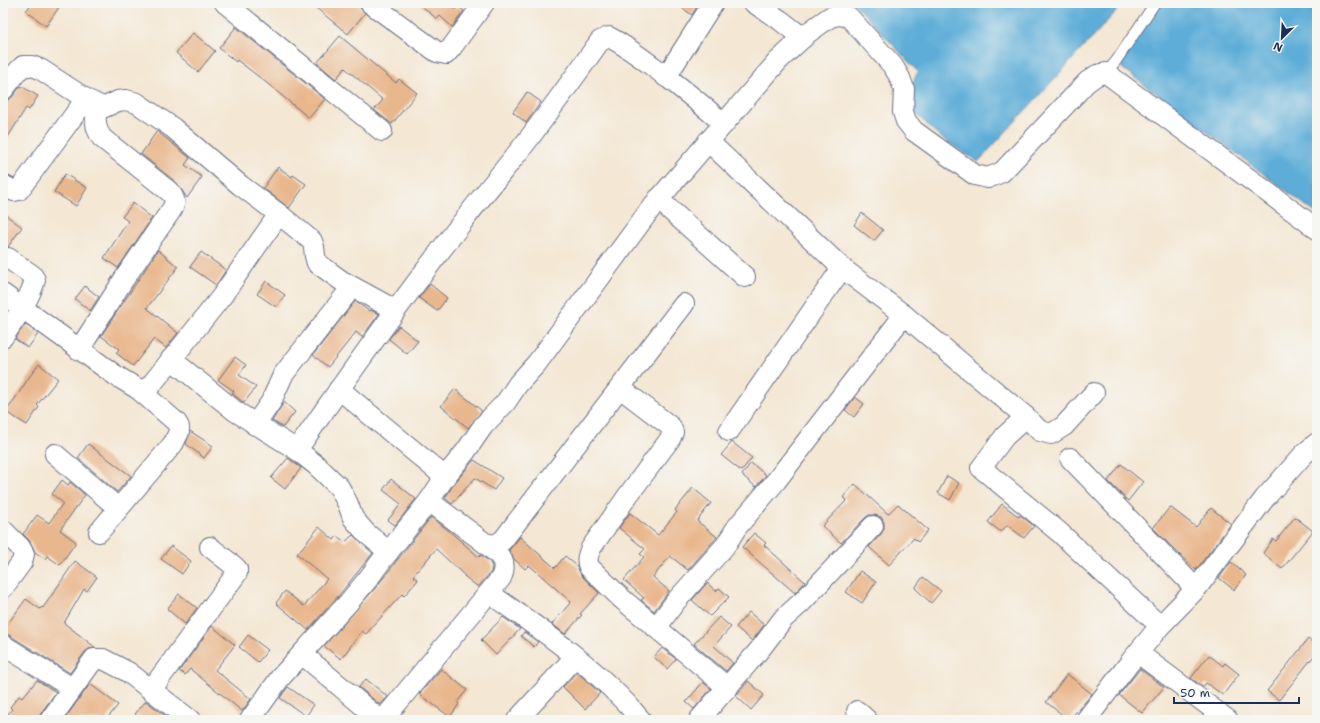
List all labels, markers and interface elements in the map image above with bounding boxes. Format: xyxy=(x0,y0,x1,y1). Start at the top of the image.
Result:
north arrow xyxy=(1262,18,1302,58)
text: N xyxy=(1271,38,1285,55)
scale bar xyxy=(1174,679,1299,705)
text: 50 m xyxy=(1180,685,1210,701)

